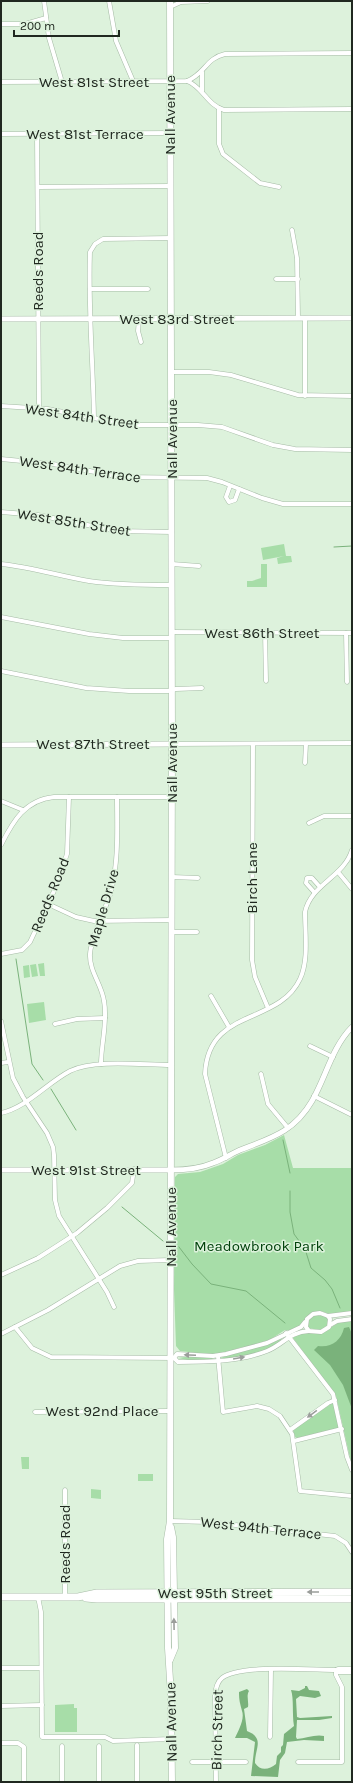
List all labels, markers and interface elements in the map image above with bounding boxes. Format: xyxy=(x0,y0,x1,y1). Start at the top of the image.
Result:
scale bar xyxy=(14,12,119,38)
text: 200 m xyxy=(20,19,55,33)
street label: West 81st Street xyxy=(39,73,149,91)
street label: Nall Avenue xyxy=(161,75,179,155)
street label: West 81st Terrace xyxy=(26,125,144,143)
street label: Reeds Road xyxy=(29,231,47,311)
street label: West 83rd Street xyxy=(120,310,235,328)
street label: West 84th Street xyxy=(24,399,140,433)
street label: Nall Avenue xyxy=(163,399,181,479)
street label: West 84th Terrace xyxy=(18,452,142,486)
street label: West 85th Street xyxy=(16,504,132,540)
street label: West 86th Street xyxy=(205,624,320,642)
street label: Nall Avenue xyxy=(163,723,181,803)
street label: West 87th Street xyxy=(36,735,150,753)
street label: Birch Lane xyxy=(243,842,261,914)
street label: Reeds Road xyxy=(27,855,73,935)
street label: Maple Drive xyxy=(83,867,123,949)
street label: West 91st Street xyxy=(31,1161,141,1179)
street label: Nall Avenue xyxy=(162,1187,180,1267)
park label: Meadowbrook Park xyxy=(194,1237,324,1255)
one-way arrow xyxy=(184,1351,196,1358)
one-way arrow xyxy=(233,1355,245,1361)
street label: West 92nd Place xyxy=(46,1402,158,1420)
one-way arrow xyxy=(307,1410,318,1418)
street label: Reeds Road xyxy=(56,1504,74,1584)
street label: West 94th Terrace xyxy=(200,1513,322,1543)
street label: West 95th Street xyxy=(158,1584,273,1602)
one-way arrow xyxy=(307,1589,319,1596)
one-way arrow xyxy=(171,1617,177,1630)
street label: Nall Avenue xyxy=(161,1682,181,1762)
street label: Birch Street xyxy=(207,1689,227,1771)

